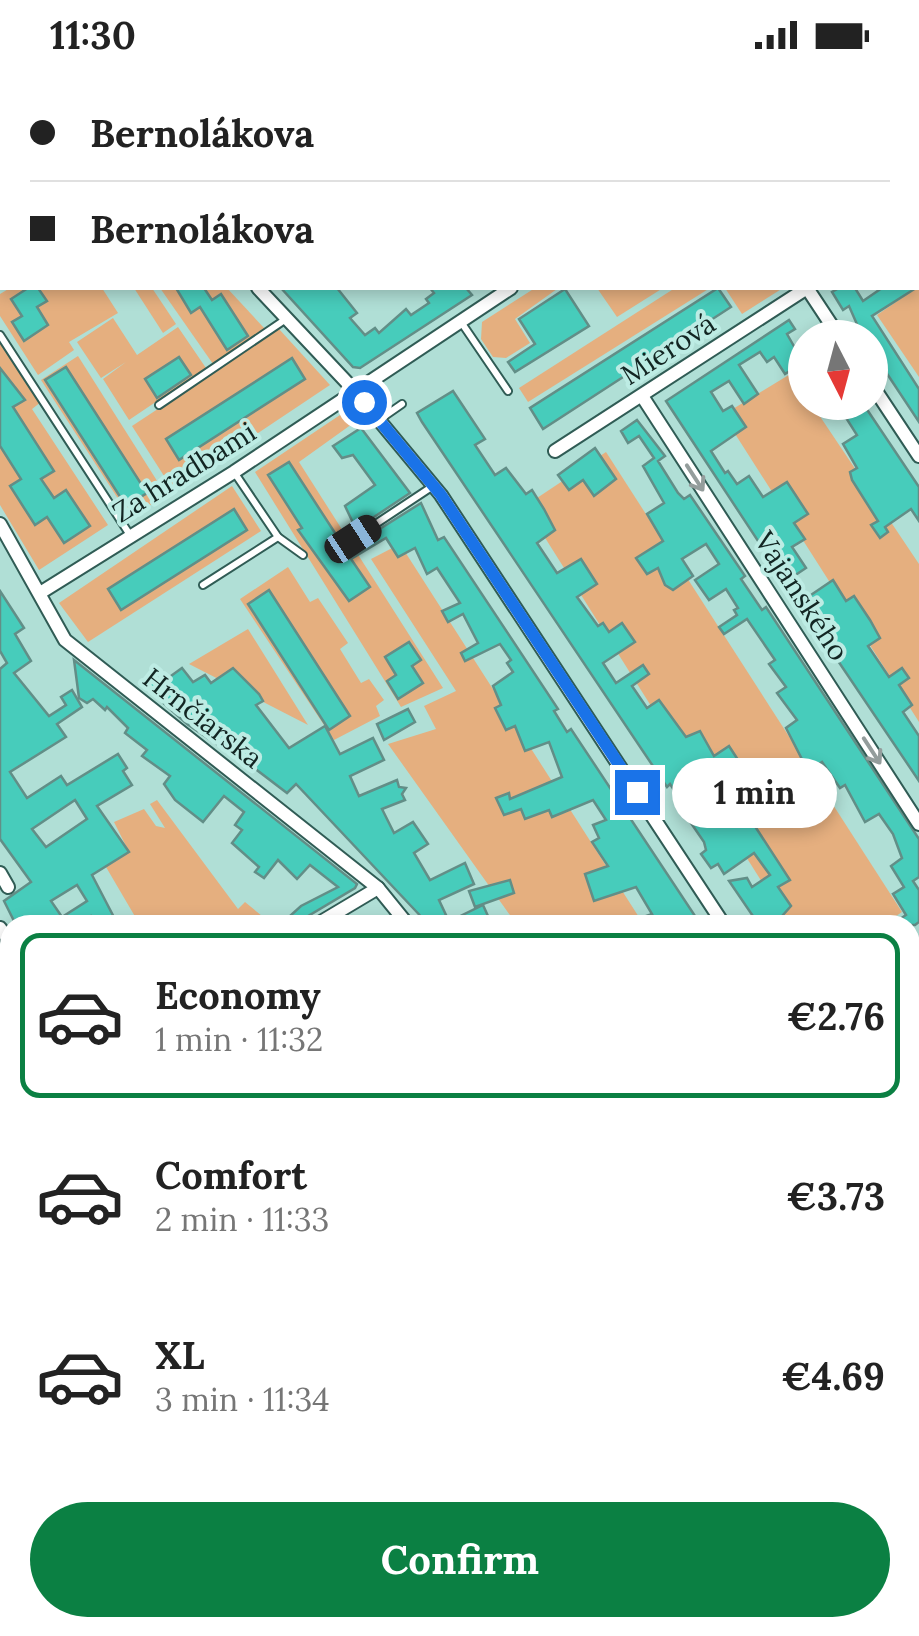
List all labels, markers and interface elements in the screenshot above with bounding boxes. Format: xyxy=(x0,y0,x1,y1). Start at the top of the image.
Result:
text: 11:30 xyxy=(50,11,136,59)
text: Bernolákova xyxy=(90,109,314,157)
text: Bernolákova xyxy=(90,205,314,253)
street label: Mierová xyxy=(614,305,722,393)
north arrow xyxy=(788,320,888,420)
map controls xyxy=(788,320,888,420)
route start xyxy=(342,380,387,425)
street label: Za hradbami xyxy=(106,414,262,530)
one-way arrow xyxy=(685,463,706,492)
car xyxy=(320,510,386,568)
street label: Vajanského xyxy=(746,524,857,667)
street label: Hrnčiarska xyxy=(136,660,270,776)
one-way arrow xyxy=(861,736,882,765)
callout: 1 min xyxy=(672,757,837,827)
route end xyxy=(615,770,660,815)
text: 1 min xyxy=(714,772,795,813)
icon: car xyxy=(35,971,125,1061)
text: Economy xyxy=(155,971,321,1019)
text: €2.76 xyxy=(787,992,885,1040)
text: 1 min · 11:32 xyxy=(155,1019,323,1060)
icon: car xyxy=(35,1151,125,1241)
text: Comfort xyxy=(155,1151,307,1199)
text: €3.73 xyxy=(786,1172,885,1220)
text: 2 min · 11:33 xyxy=(155,1199,329,1240)
icon: car xyxy=(35,1331,125,1421)
text: XL xyxy=(155,1331,205,1379)
text: €4.69 xyxy=(781,1352,885,1400)
text: 3 min · 11:34 xyxy=(155,1379,330,1420)
button: Confirm xyxy=(30,1502,890,1617)

